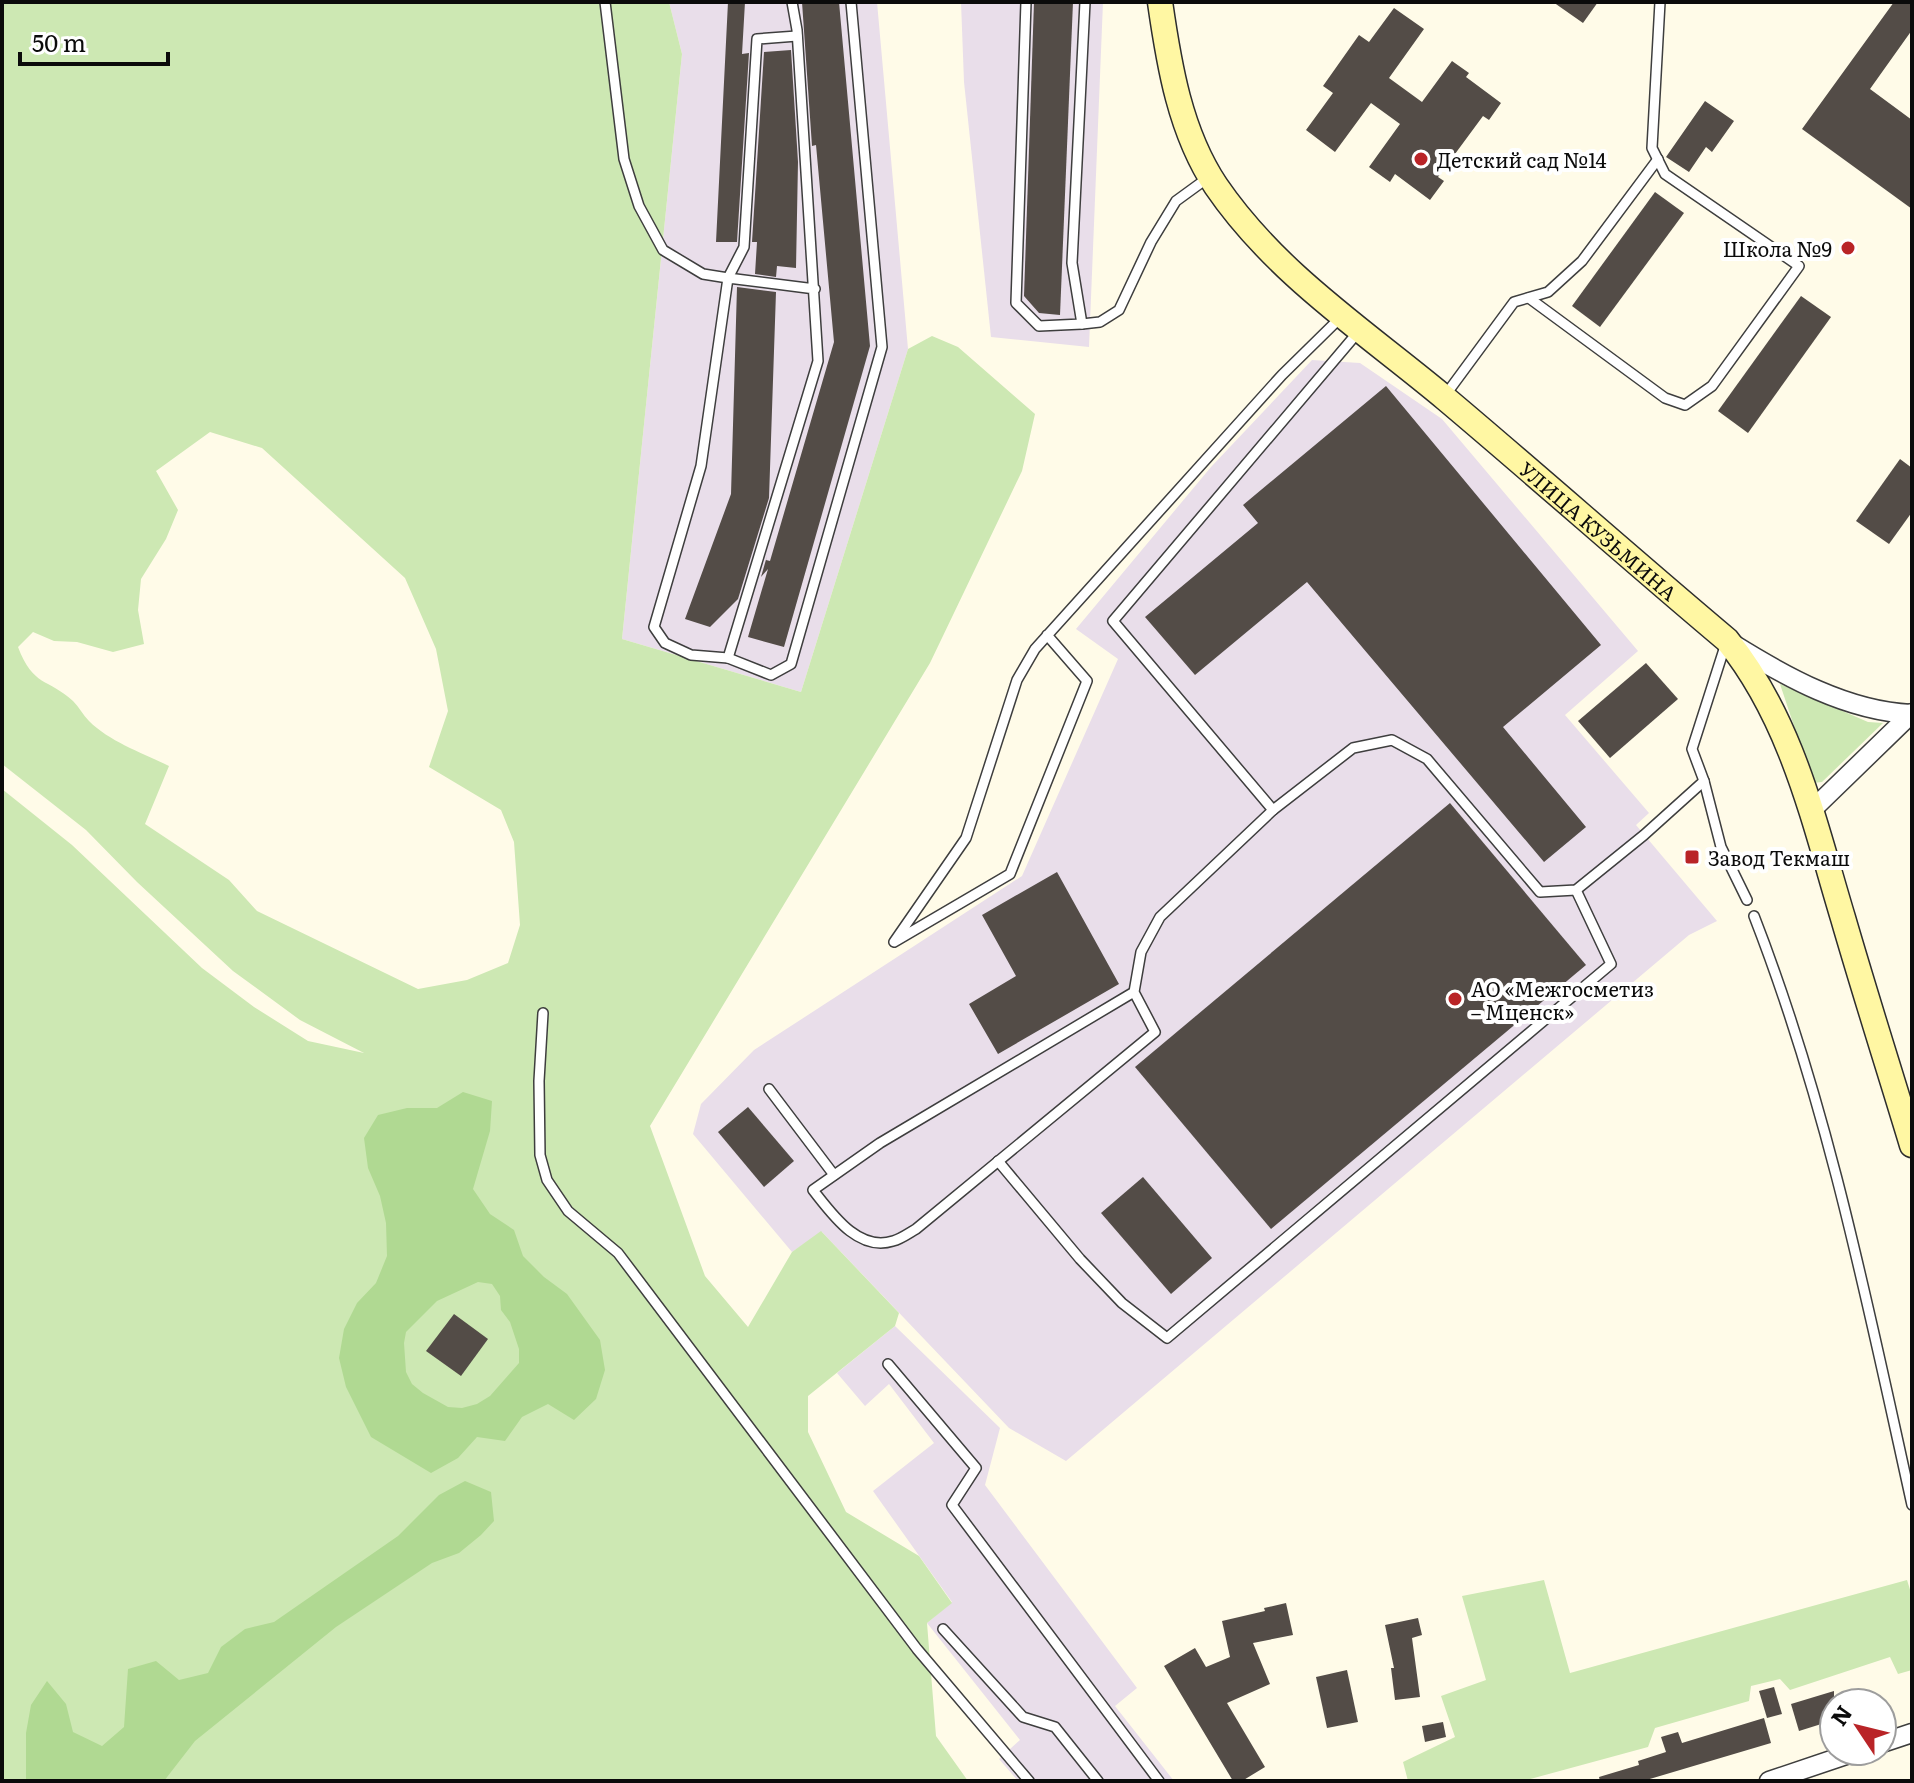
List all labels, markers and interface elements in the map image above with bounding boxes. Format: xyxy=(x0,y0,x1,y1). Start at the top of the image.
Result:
scale bar xyxy=(20,16,168,66)
text: 50 m xyxy=(32,24,86,59)
place label: Детский сад №14 xyxy=(1437,144,1607,174)
marker: Детский сад №14 xyxy=(1412,150,1430,168)
place label: Школа №9 xyxy=(1723,233,1832,263)
marker: Школа №9 xyxy=(1839,239,1857,257)
street label: УЛИЦА КУЗЬМИНА xyxy=(1513,453,1684,607)
place label: Завод Текмаш xyxy=(1708,842,1850,872)
marker: Завод Текмаш xyxy=(1683,848,1701,866)
place label: АО «Межгосметиз – Мценск» xyxy=(1471,973,1654,1026)
marker: АО «Межгосметиз – Мценск» xyxy=(1446,990,1464,1008)
north arrow xyxy=(1818,1687,1898,1767)
text: N xyxy=(1822,1698,1859,1732)

